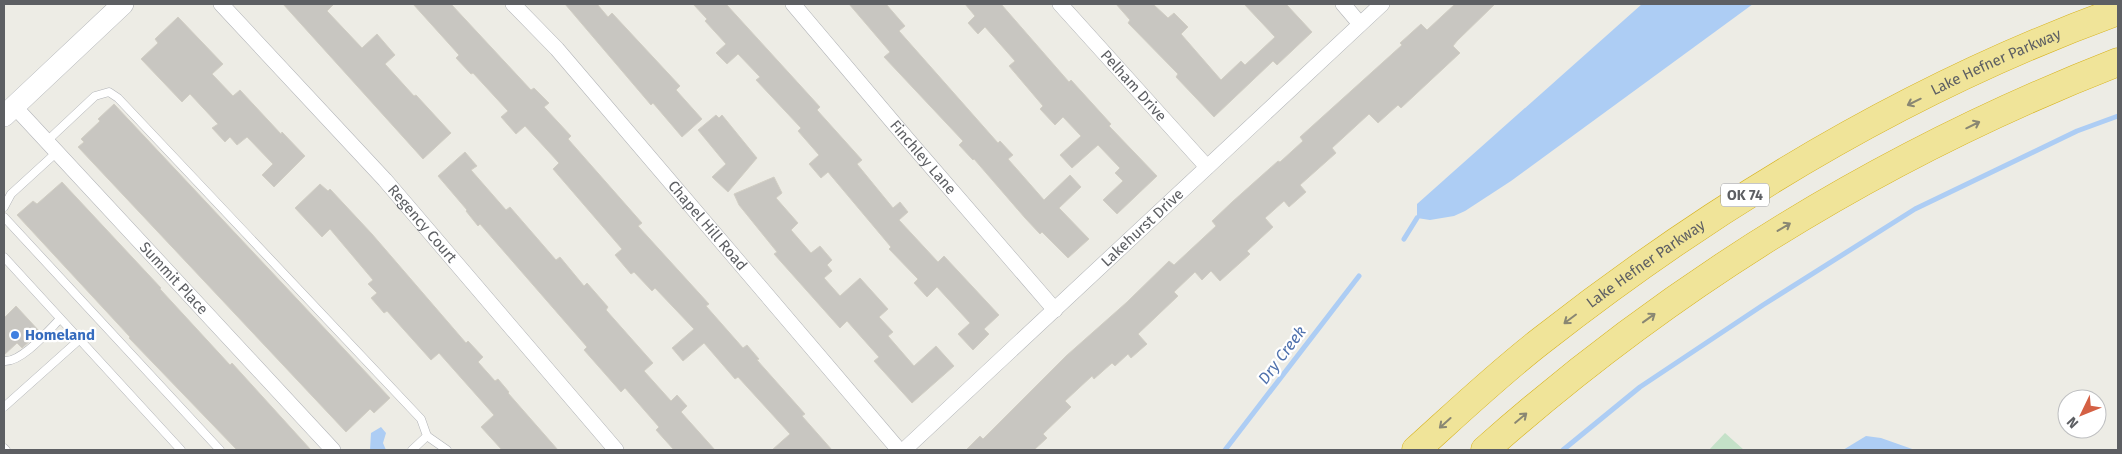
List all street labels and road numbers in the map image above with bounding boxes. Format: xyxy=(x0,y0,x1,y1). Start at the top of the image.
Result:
street label: Lake Hefner Parkway xyxy=(1928,25,2064,99)
street label: Pelham Drive xyxy=(1097,46,1170,125)
street label: Finchley Lane xyxy=(886,116,960,198)
street label: Chapel Hill Road xyxy=(664,177,751,274)
street label: Regency Court xyxy=(384,181,461,267)
road number: OK 74 xyxy=(1721,184,1769,206)
street label: Lakehurst Drive xyxy=(1097,185,1187,270)
street label: Lake Hefner Parkway xyxy=(1583,216,1709,312)
street label: Summit Place xyxy=(136,238,212,318)

